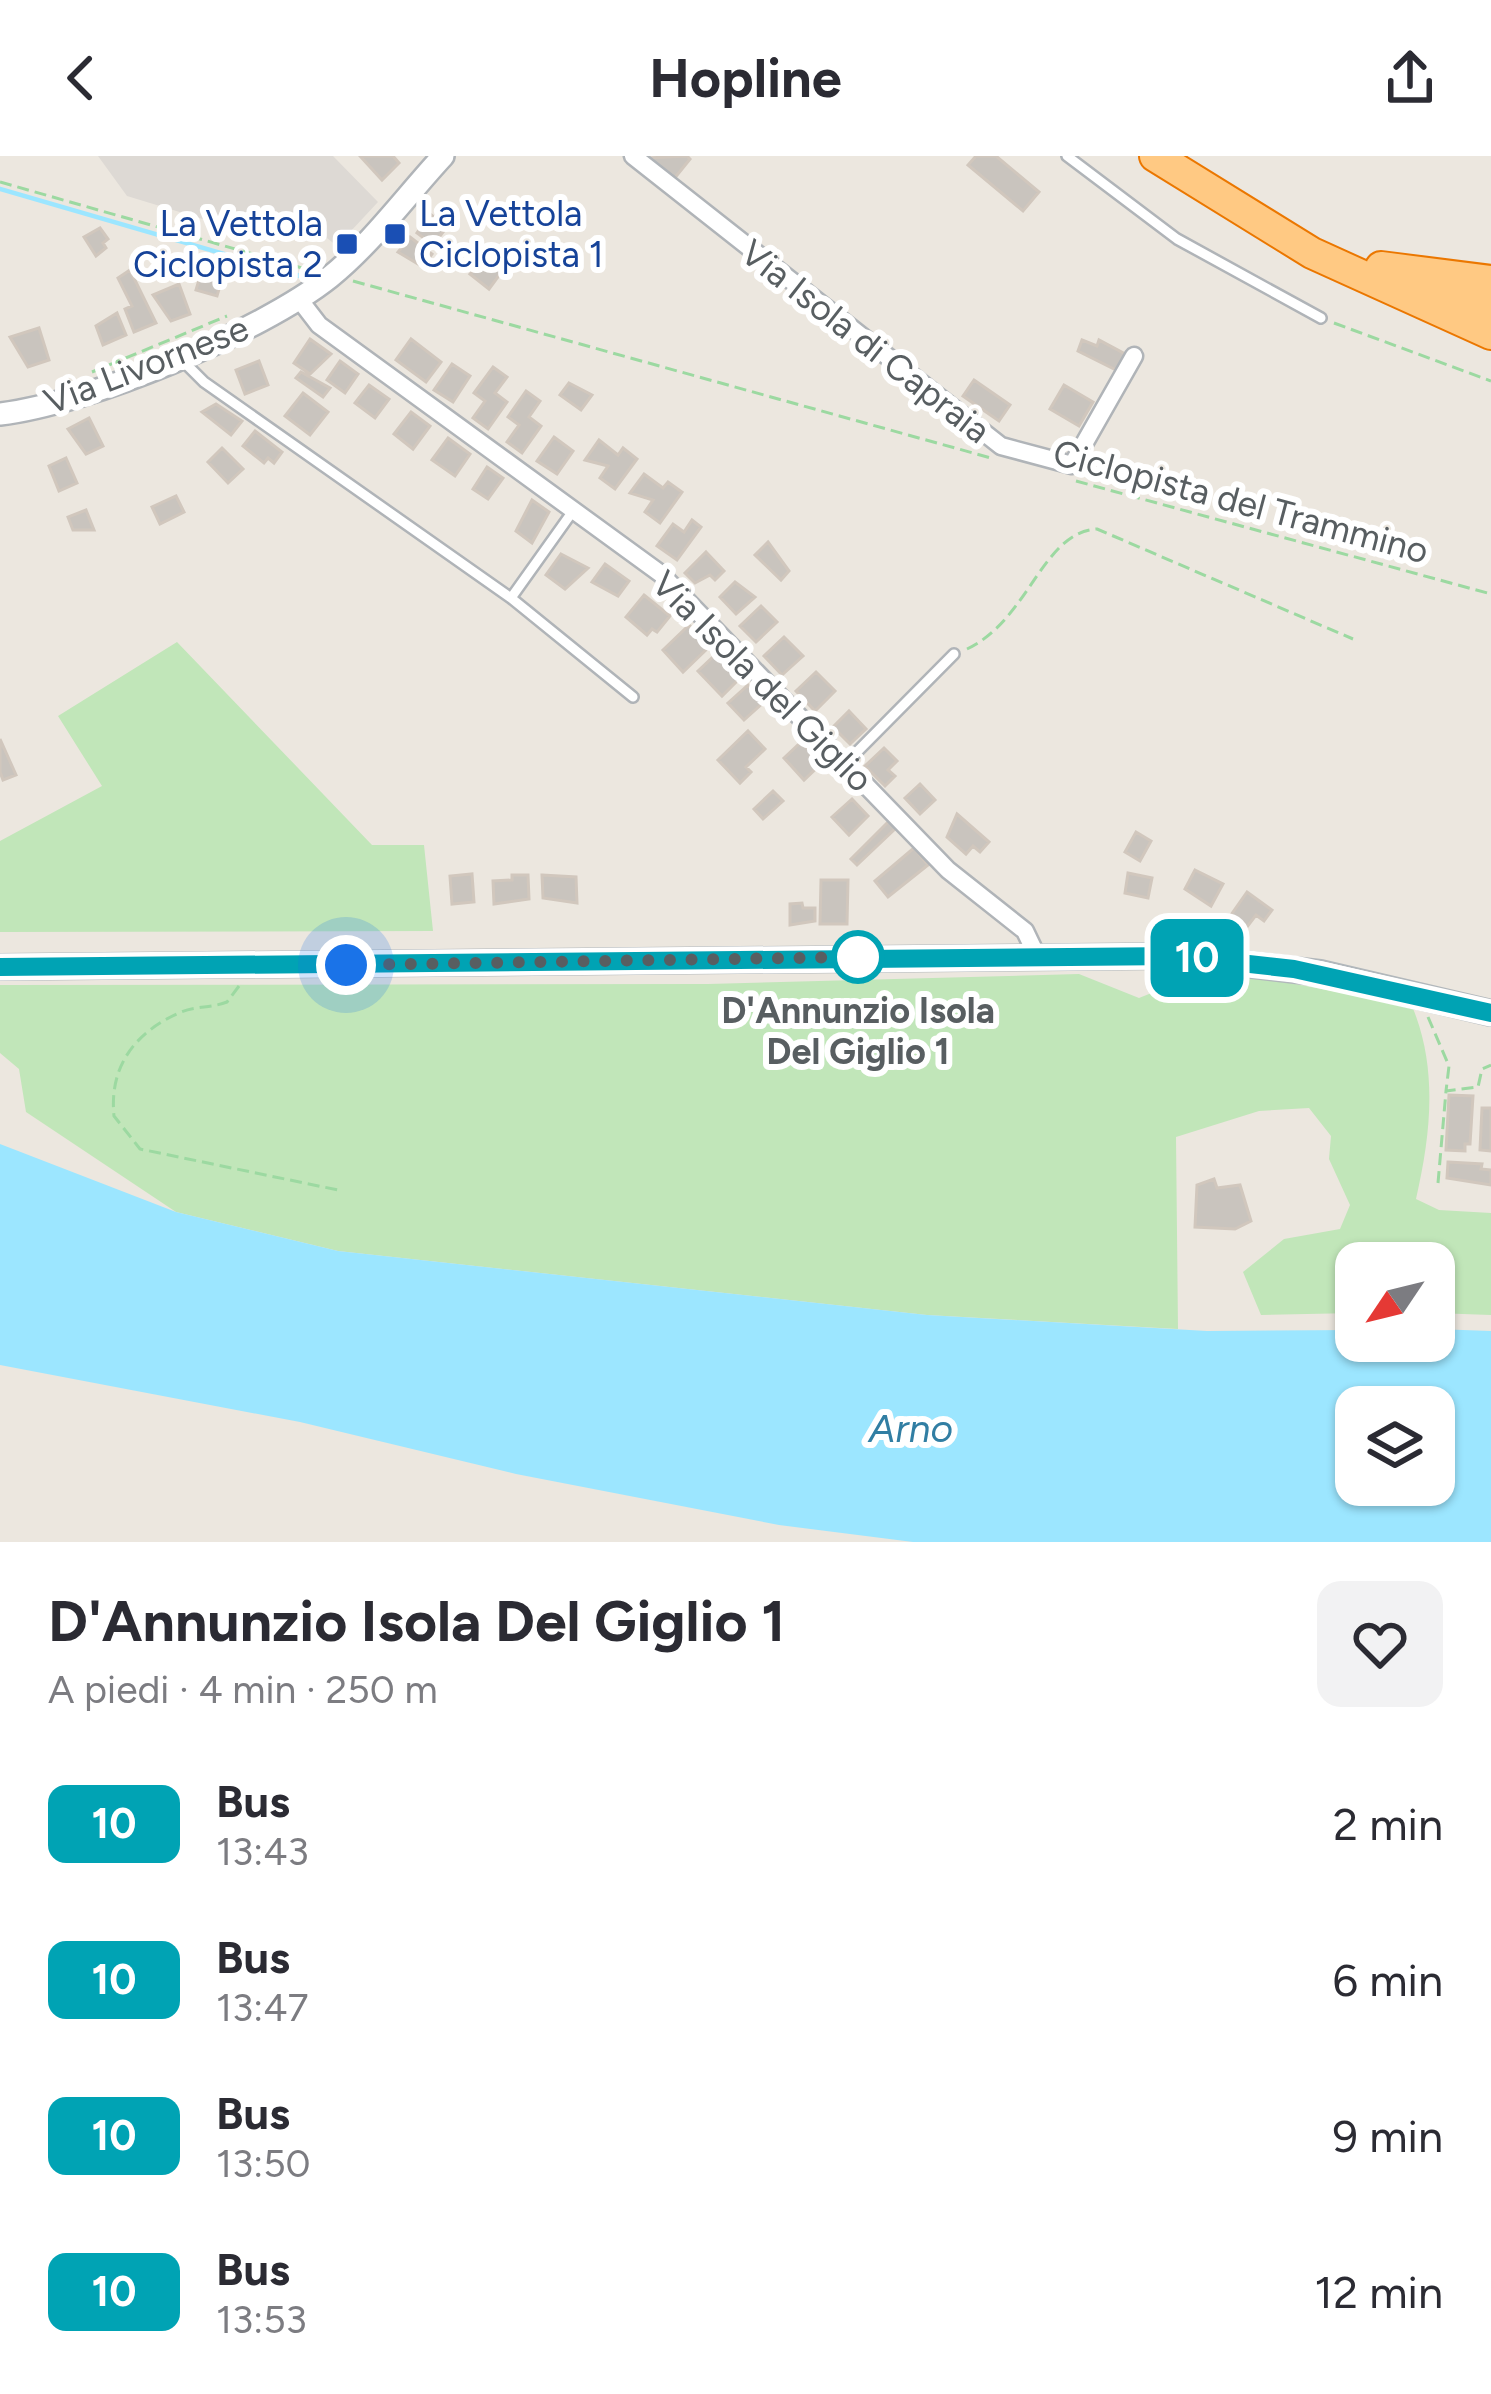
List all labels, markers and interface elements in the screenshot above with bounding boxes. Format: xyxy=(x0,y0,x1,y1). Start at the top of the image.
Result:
icon: back xyxy=(48,45,114,111)
icon: share xyxy=(1377,45,1443,111)
text: Hopline xyxy=(649,46,842,111)
place label: La Vettola Ciclopista 1 xyxy=(419,192,604,276)
place label: La Vettola Ciclopista 2 xyxy=(133,202,323,286)
marker: La Vettola Ciclopista 1 xyxy=(382,221,408,247)
marker: La Vettola Ciclopista 2 xyxy=(334,231,360,257)
street label: Via Isola di Capraia xyxy=(733,231,999,452)
street label: Via Livornese xyxy=(38,306,254,423)
street label: Ciclopista del Trammino xyxy=(1049,431,1433,572)
street label: Via Isola del Giglio xyxy=(643,562,882,801)
line badge: 10 xyxy=(1143,919,1251,997)
marker: D'Annunzio Isola Del Giglio 1 xyxy=(833,932,883,982)
text: 10 xyxy=(1175,932,1219,983)
your location xyxy=(316,935,376,995)
place label: D'Annunzio Isola Del Giglio 1 xyxy=(721,989,995,1073)
north arrow xyxy=(1335,1242,1455,1362)
map controls xyxy=(1335,1242,1455,1506)
button: layers xyxy=(1335,1386,1455,1506)
water label: Arno xyxy=(867,1405,953,1452)
button: heart xyxy=(1317,1581,1443,1707)
text: D'Annunzio Isola Del Giglio 1 xyxy=(48,1587,785,1655)
text: A piedi · 4 min · 250 m xyxy=(48,1666,438,1713)
text: Bus xyxy=(216,1774,290,1828)
text: 2 min xyxy=(1333,1797,1443,1851)
text: 10 xyxy=(92,1798,136,1849)
text: 13:43 xyxy=(216,1828,309,1875)
text: Bus xyxy=(216,1930,290,1984)
text: 6 min xyxy=(1333,1953,1443,2007)
text: 10 xyxy=(92,1954,136,2005)
text: 13:47 xyxy=(216,1984,308,2031)
text: Bus xyxy=(216,2086,290,2140)
text: 9 min xyxy=(1333,2109,1443,2163)
text: 10 xyxy=(92,2110,136,2161)
text: 13:50 xyxy=(216,2140,311,2187)
text: Bus xyxy=(216,2242,290,2296)
text: 12 min xyxy=(1314,2265,1443,2319)
text: 10 xyxy=(92,2266,136,2317)
text: 13:53 xyxy=(216,2296,307,2343)

